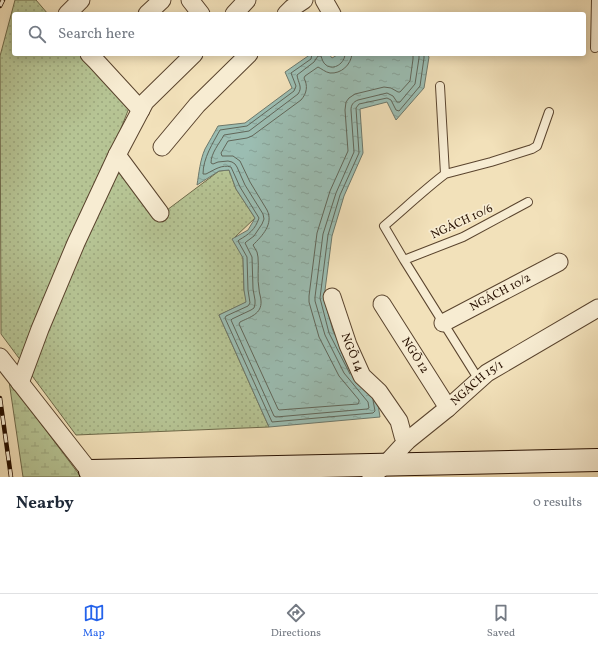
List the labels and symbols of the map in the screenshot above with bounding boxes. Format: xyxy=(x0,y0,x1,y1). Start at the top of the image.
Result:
street label: NGÁCH 10/6 xyxy=(428,200,496,243)
street label: NGÁCH 10/2 xyxy=(467,270,534,315)
street label: NGÕ 14 xyxy=(337,331,367,374)
street label: NGÕ 12 xyxy=(397,334,432,377)
street label: NGÁCH 15/1 xyxy=(447,357,507,410)

